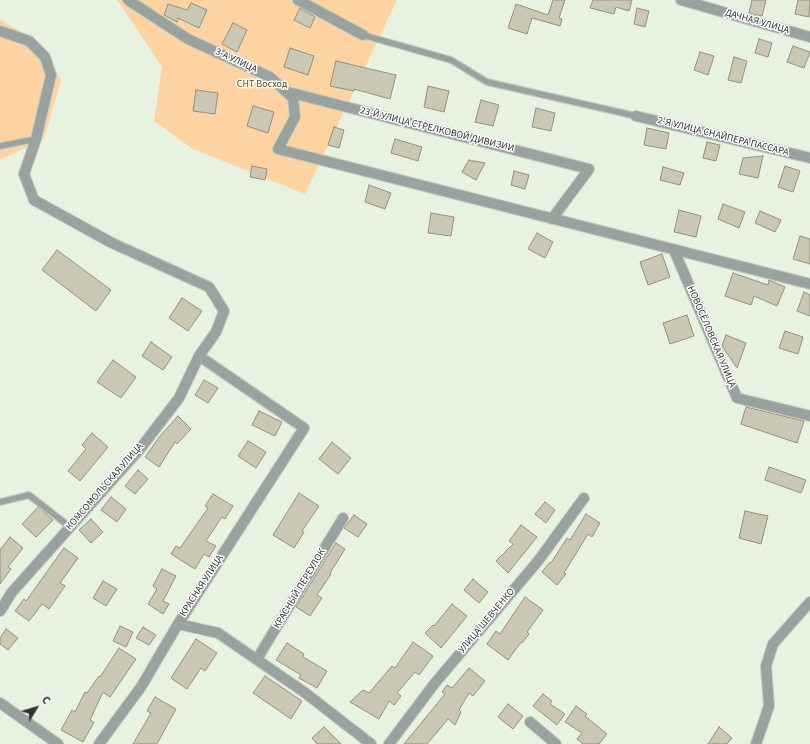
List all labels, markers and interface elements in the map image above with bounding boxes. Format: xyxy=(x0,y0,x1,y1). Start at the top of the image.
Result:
street label: ДАЧНАЯ УЛИЦА xyxy=(724,7,790,37)
street label: 3-А УЛИЦА xyxy=(213,46,259,76)
park label: СНТ Восход xyxy=(237,79,287,91)
street label: 23-Й УЛИЦА СТРЕЛКОВОЙ ДИВИЗИИ xyxy=(359,105,515,155)
street label: 2-Я УЛИЦА СНАЙПЕРА ПАССАРА xyxy=(656,115,790,159)
street label: НОВОСЁЛОВСКАЯ УЛИЦА xyxy=(684,284,738,390)
street label: КОМСОМОЛЬСКАЯ УЛИЦА xyxy=(64,441,146,533)
street label: КРАСНЫЙ ПЕРЕУЛОК xyxy=(271,547,329,631)
street label: КРАСНАЯ УЛИЦА xyxy=(178,553,226,619)
street label: УЛИЦА ШЕВЧЕНКО xyxy=(456,586,518,656)
north arrow xyxy=(16,688,56,728)
text: С xyxy=(38,693,54,707)

